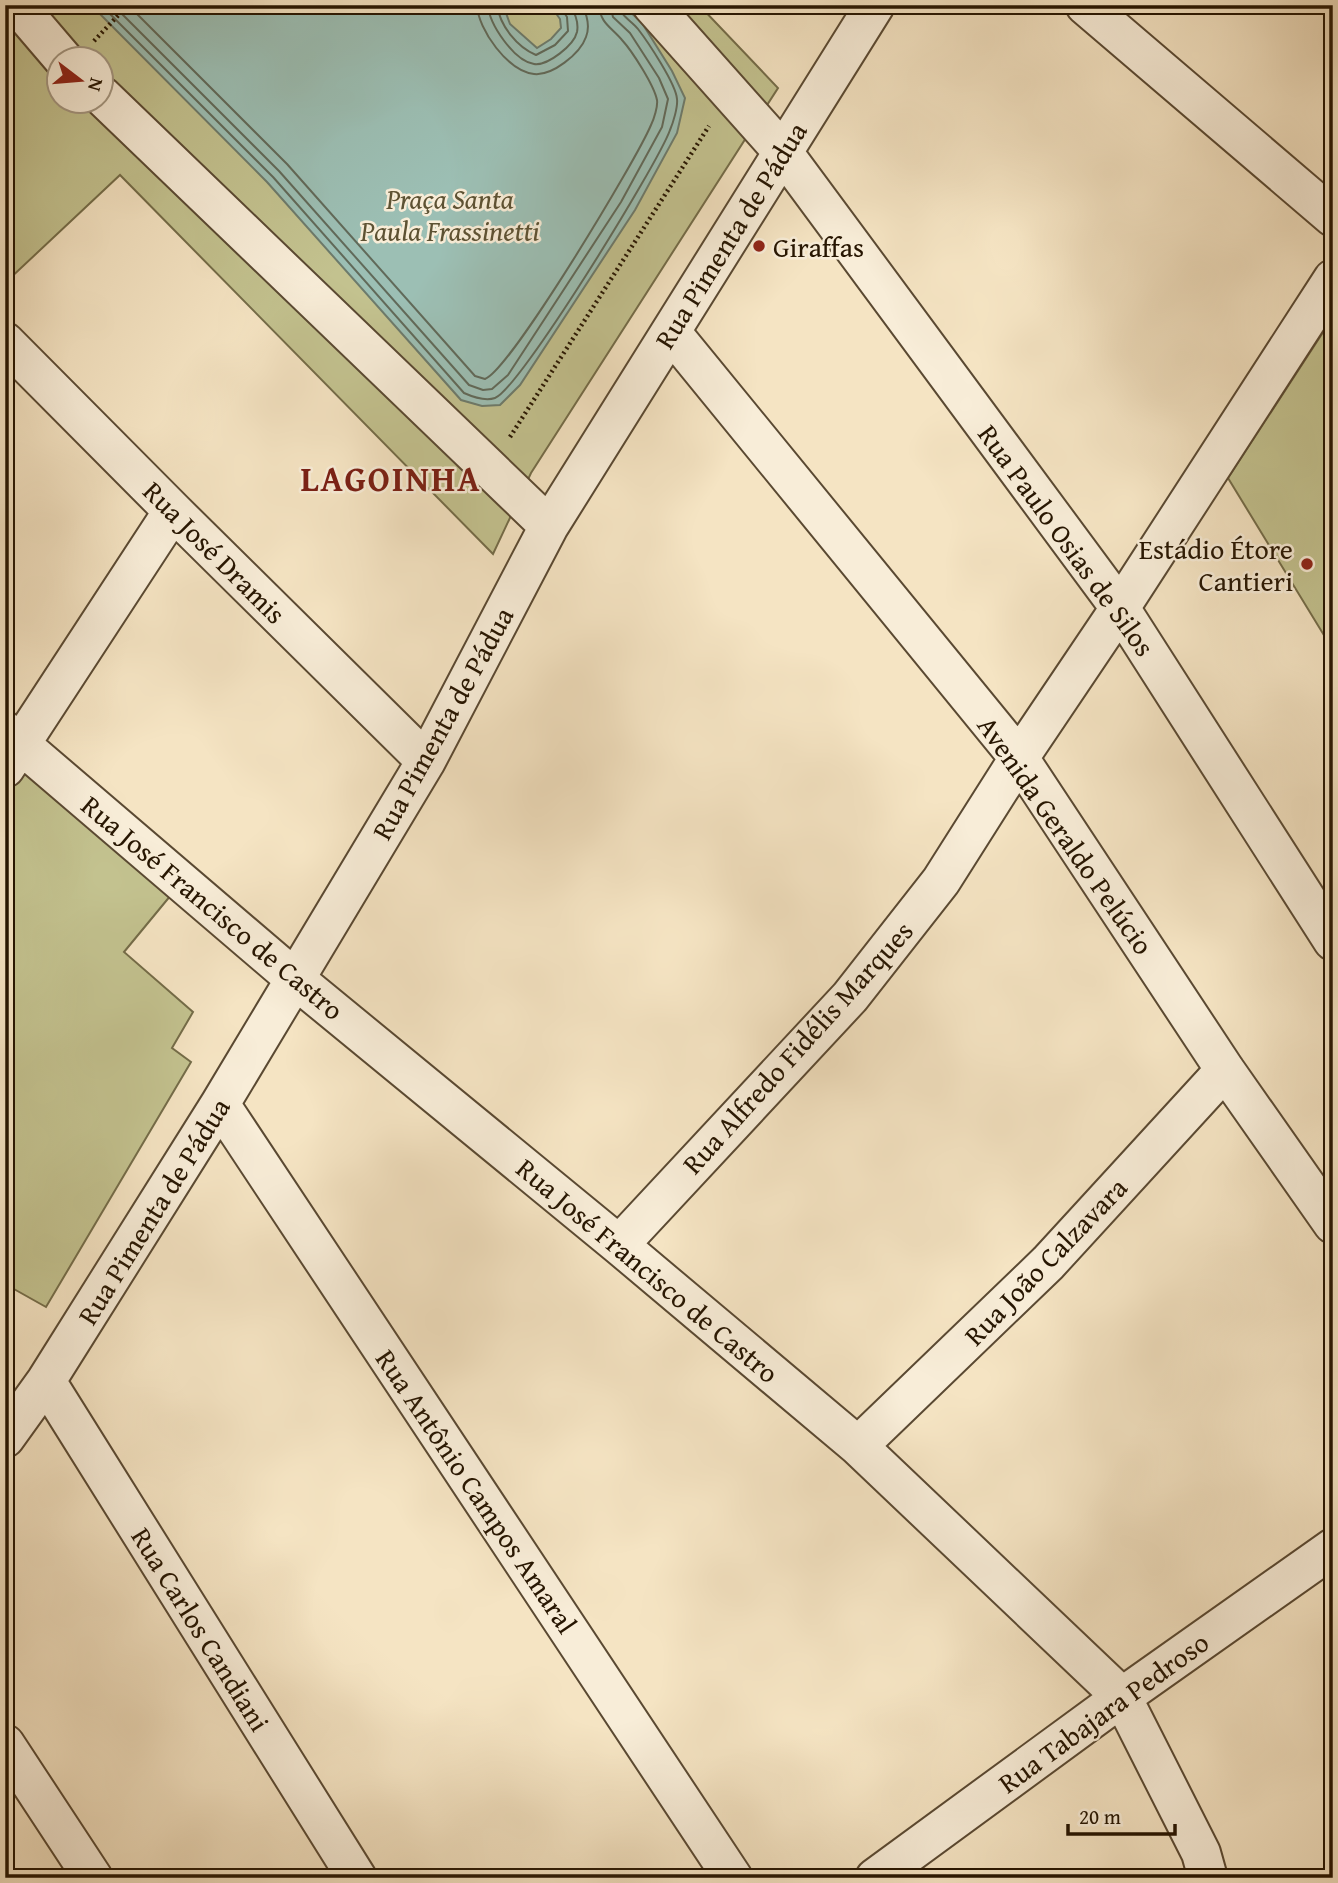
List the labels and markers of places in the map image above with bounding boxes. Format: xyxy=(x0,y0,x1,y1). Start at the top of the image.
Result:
place label: Giraffas xyxy=(773,226,864,267)
marker: Giraffas xyxy=(751,238,767,254)
place label: Estádio Étore Cantieri xyxy=(1139,528,1293,601)
marker: Estádio Étore Cantieri xyxy=(1299,556,1315,572)

